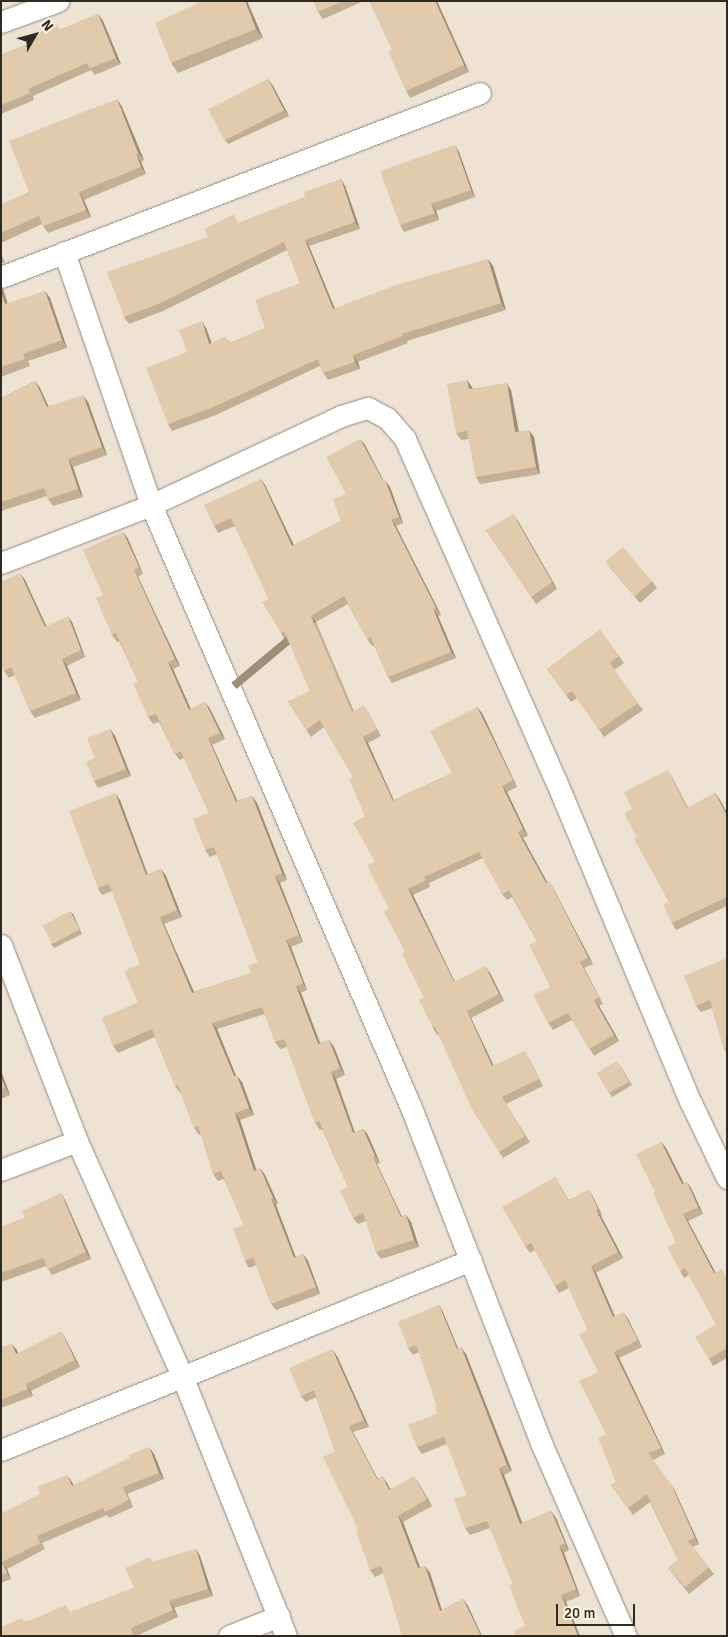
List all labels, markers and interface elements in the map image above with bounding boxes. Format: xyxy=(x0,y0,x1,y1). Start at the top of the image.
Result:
north arrow xyxy=(10,10,60,60)
text: N xyxy=(38,16,57,35)
scale bar xyxy=(558,1594,637,1626)
text: 20 m xyxy=(564,1604,595,1622)

